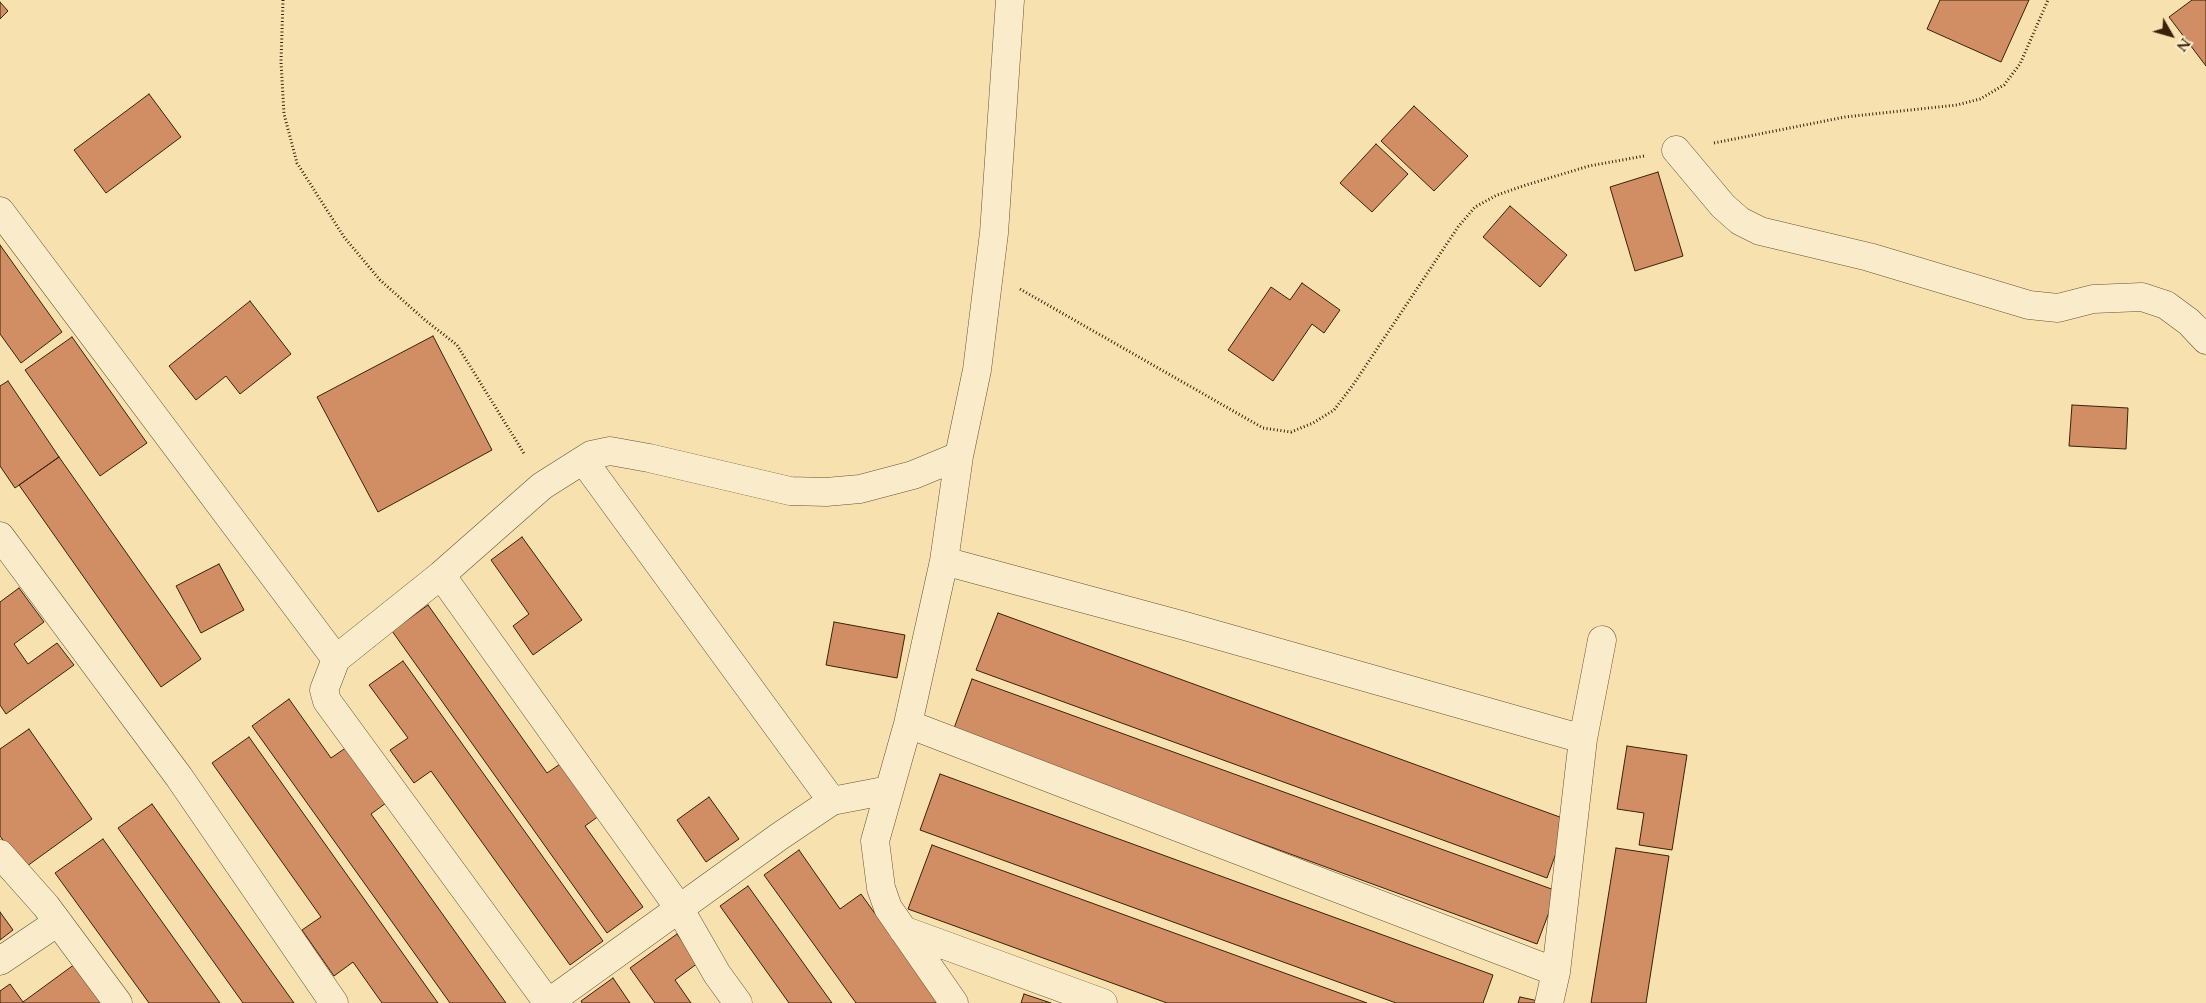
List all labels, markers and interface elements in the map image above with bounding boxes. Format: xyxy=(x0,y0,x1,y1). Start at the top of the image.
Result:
north arrow xyxy=(2146,10,2196,60)
text: N xyxy=(2172,34,2194,55)

